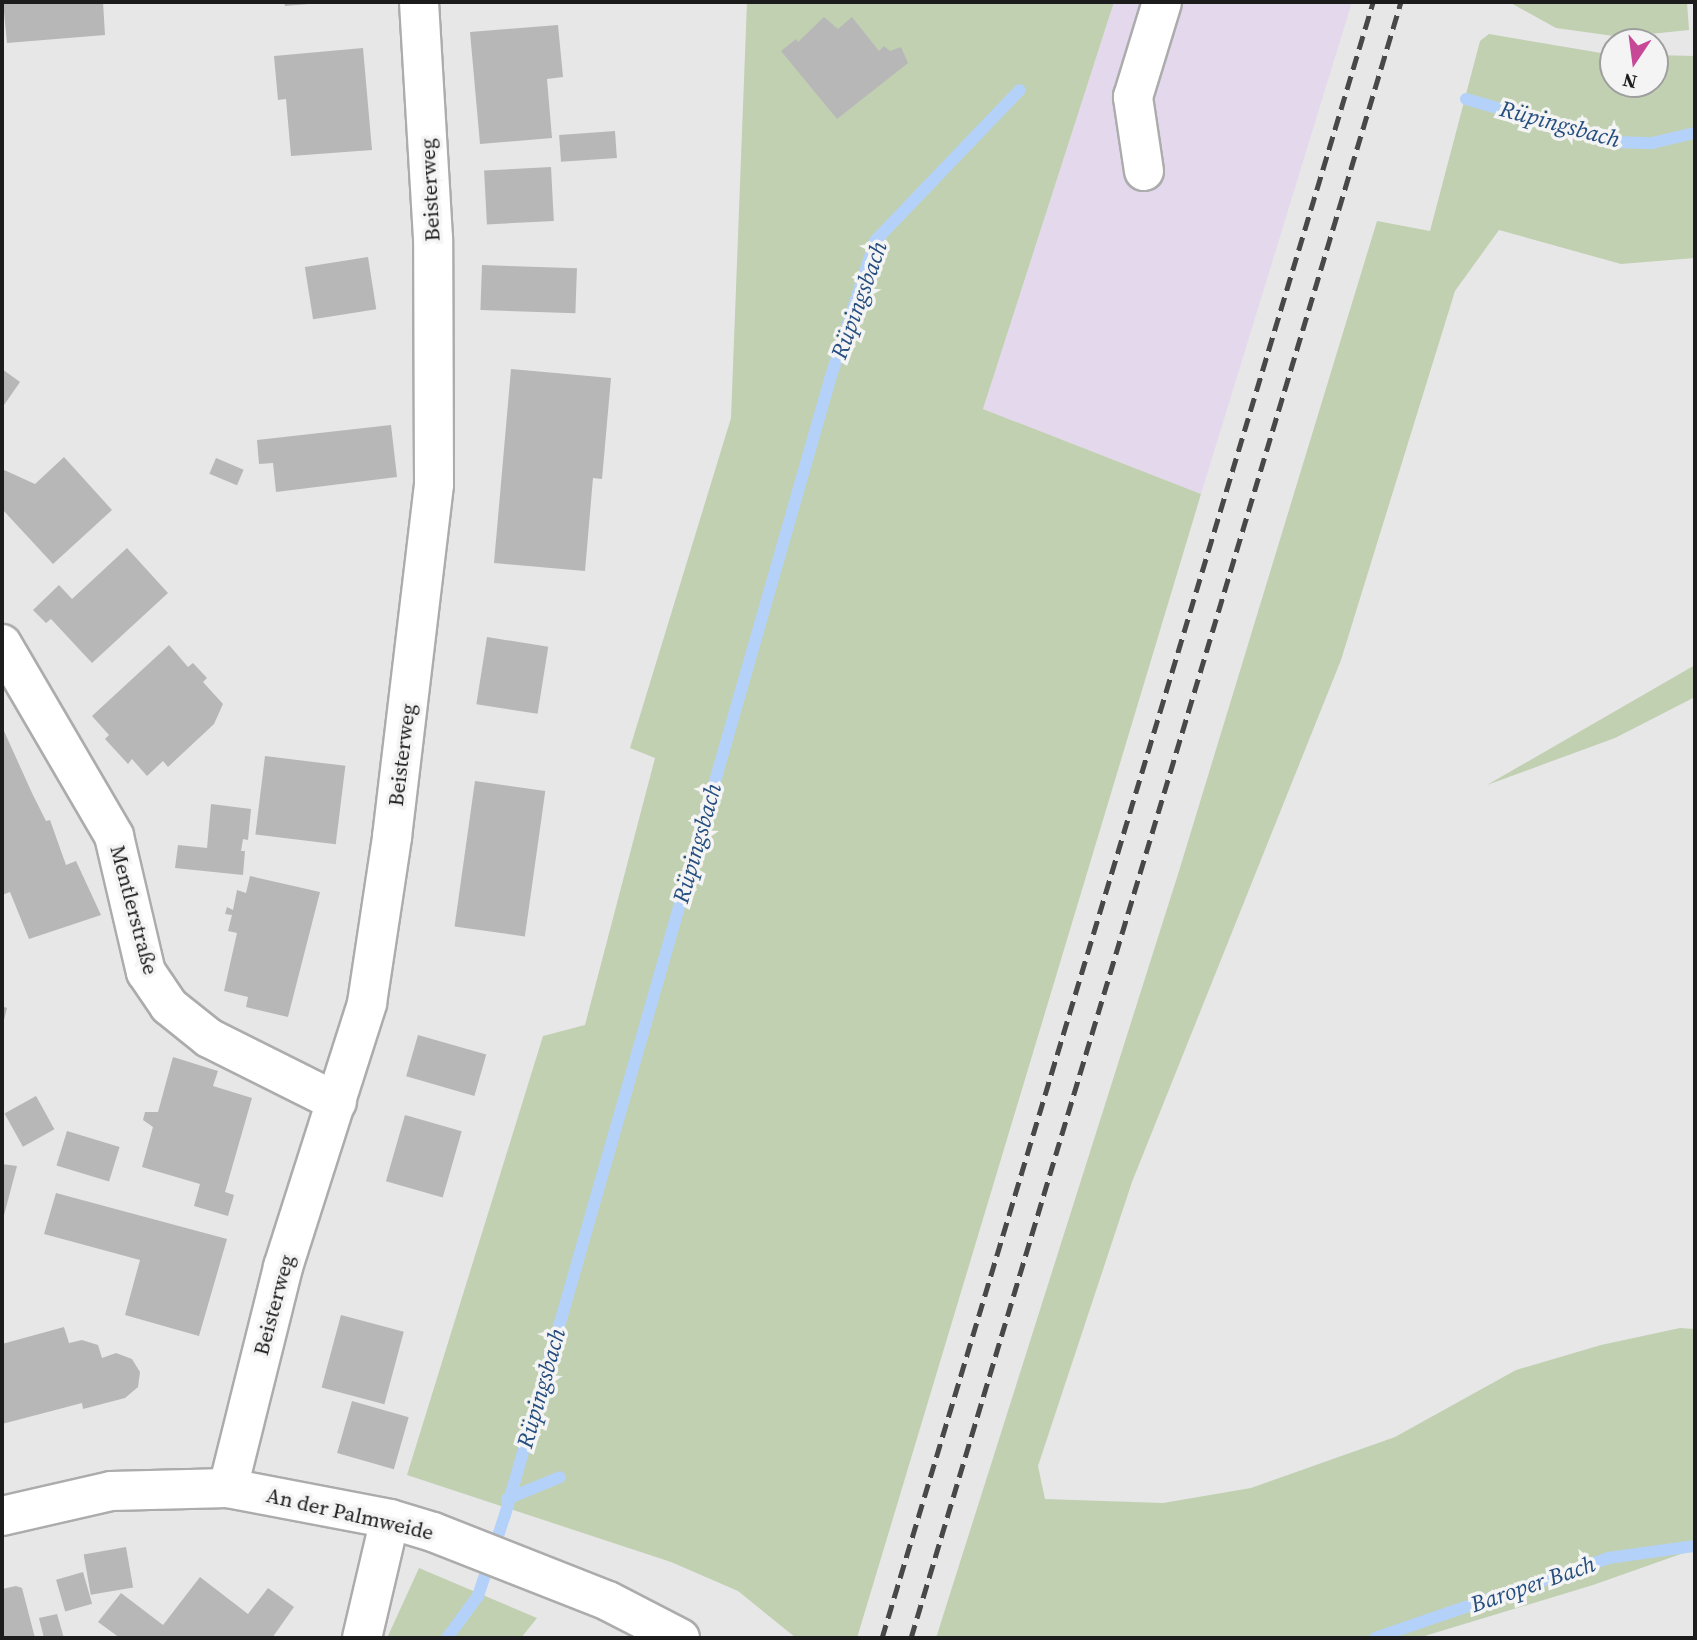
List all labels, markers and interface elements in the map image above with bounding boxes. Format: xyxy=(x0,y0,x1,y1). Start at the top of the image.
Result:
north arrow xyxy=(1599,28,1669,98)
text: N xyxy=(1620,67,1639,96)
water label: Rüpingsbach xyxy=(1497,95,1623,153)
street label: Beisterweg xyxy=(415,138,445,242)
water label: Rüpingsbach xyxy=(825,237,893,363)
street label: Beisterweg xyxy=(383,702,421,808)
water label: Rüpingsbach xyxy=(667,780,727,906)
street label: Mentlerstraße xyxy=(105,843,163,977)
street label: Beisterweg xyxy=(248,1252,300,1358)
water label: Rüpingsbach xyxy=(511,1325,571,1451)
street label: An der Palmweide xyxy=(264,1483,436,1545)
water label: Baroper Bach xyxy=(1467,1550,1599,1618)

